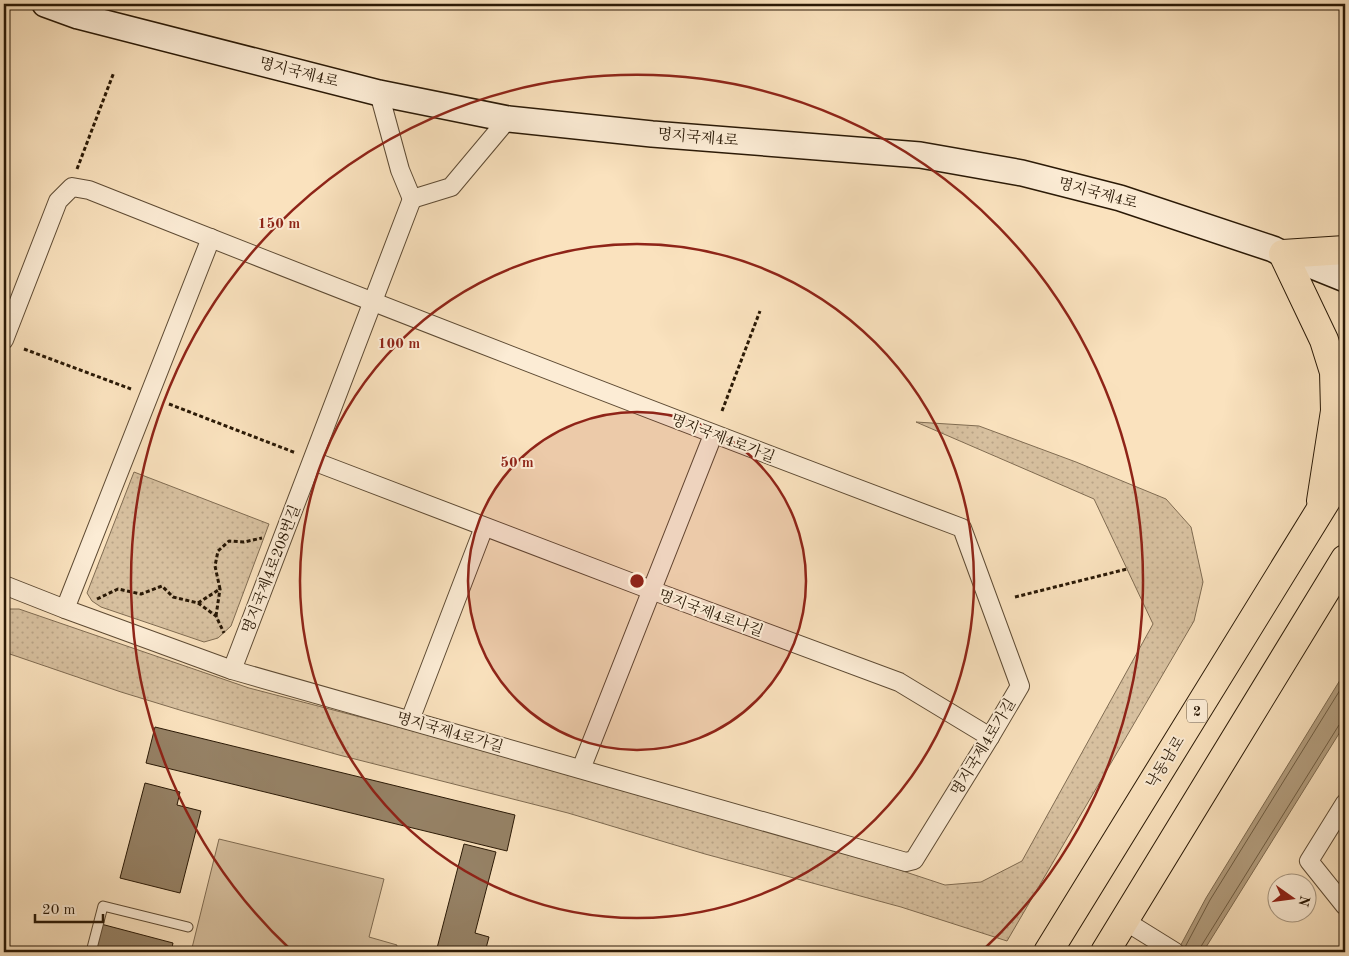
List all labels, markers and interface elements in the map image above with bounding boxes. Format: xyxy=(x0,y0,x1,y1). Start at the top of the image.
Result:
street label: 명지국제4로 xyxy=(257,54,341,91)
street label: 명지국제4로 xyxy=(657,125,740,150)
street label: 명지국제4로 xyxy=(1056,175,1140,212)
text: 150 m xyxy=(258,217,300,232)
text: 100 m xyxy=(378,337,420,352)
street label: 명지국제4로가길 xyxy=(668,411,777,466)
text: 50 m xyxy=(500,456,534,471)
street label: 명지국제4로208번길 xyxy=(239,503,304,636)
centre of rings xyxy=(628,572,646,590)
street label: 명지국제4로나길 xyxy=(656,587,765,640)
street label: 명지국제4로가길 xyxy=(948,696,1019,799)
road number: 2 xyxy=(1187,699,1207,722)
street label: 명지국제4로가길 xyxy=(395,709,505,756)
street label: 낙동남로 xyxy=(1143,733,1188,791)
north arrow xyxy=(1266,874,1316,924)
scale bar xyxy=(35,891,102,923)
text: N xyxy=(1295,894,1312,908)
text: 20 m xyxy=(42,903,76,918)

